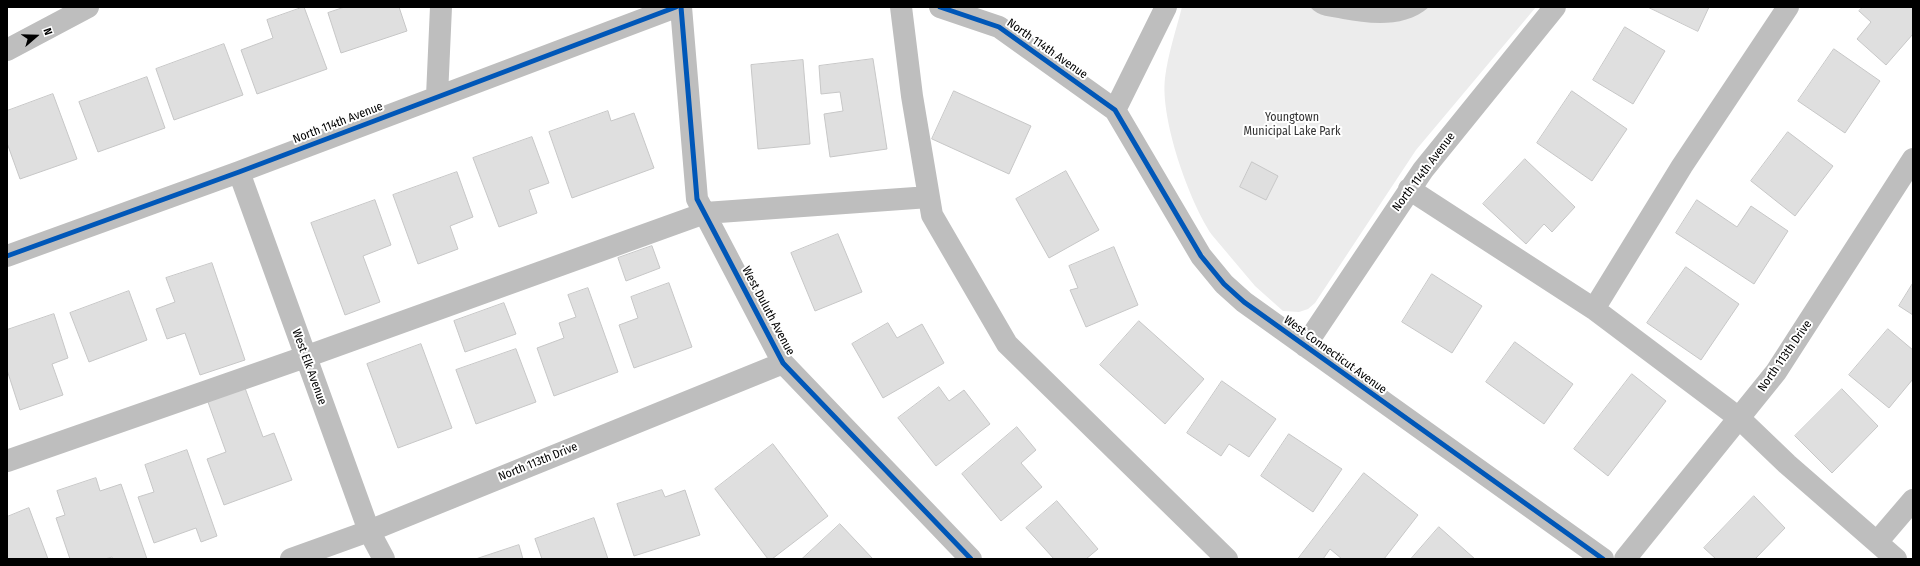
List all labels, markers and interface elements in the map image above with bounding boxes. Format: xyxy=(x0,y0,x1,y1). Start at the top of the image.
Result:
north arrow xyxy=(16,16,56,56)
street label: North 114th Avenue xyxy=(1004,16,1090,82)
text: N xyxy=(41,26,55,37)
street label: North 114th Avenue xyxy=(291,99,385,147)
park label: Youngtown Municipal Lake Park xyxy=(1244,111,1340,139)
street label: North 114th Avenue xyxy=(1390,130,1458,214)
street label: West Duluth Avenue xyxy=(739,264,797,358)
street label: West Connecticut Avenue xyxy=(1281,313,1389,397)
street label: North 113th Drive xyxy=(1755,317,1815,395)
street label: West Elk Avenue xyxy=(289,327,329,407)
street label: North 113th Drive xyxy=(496,440,580,484)

